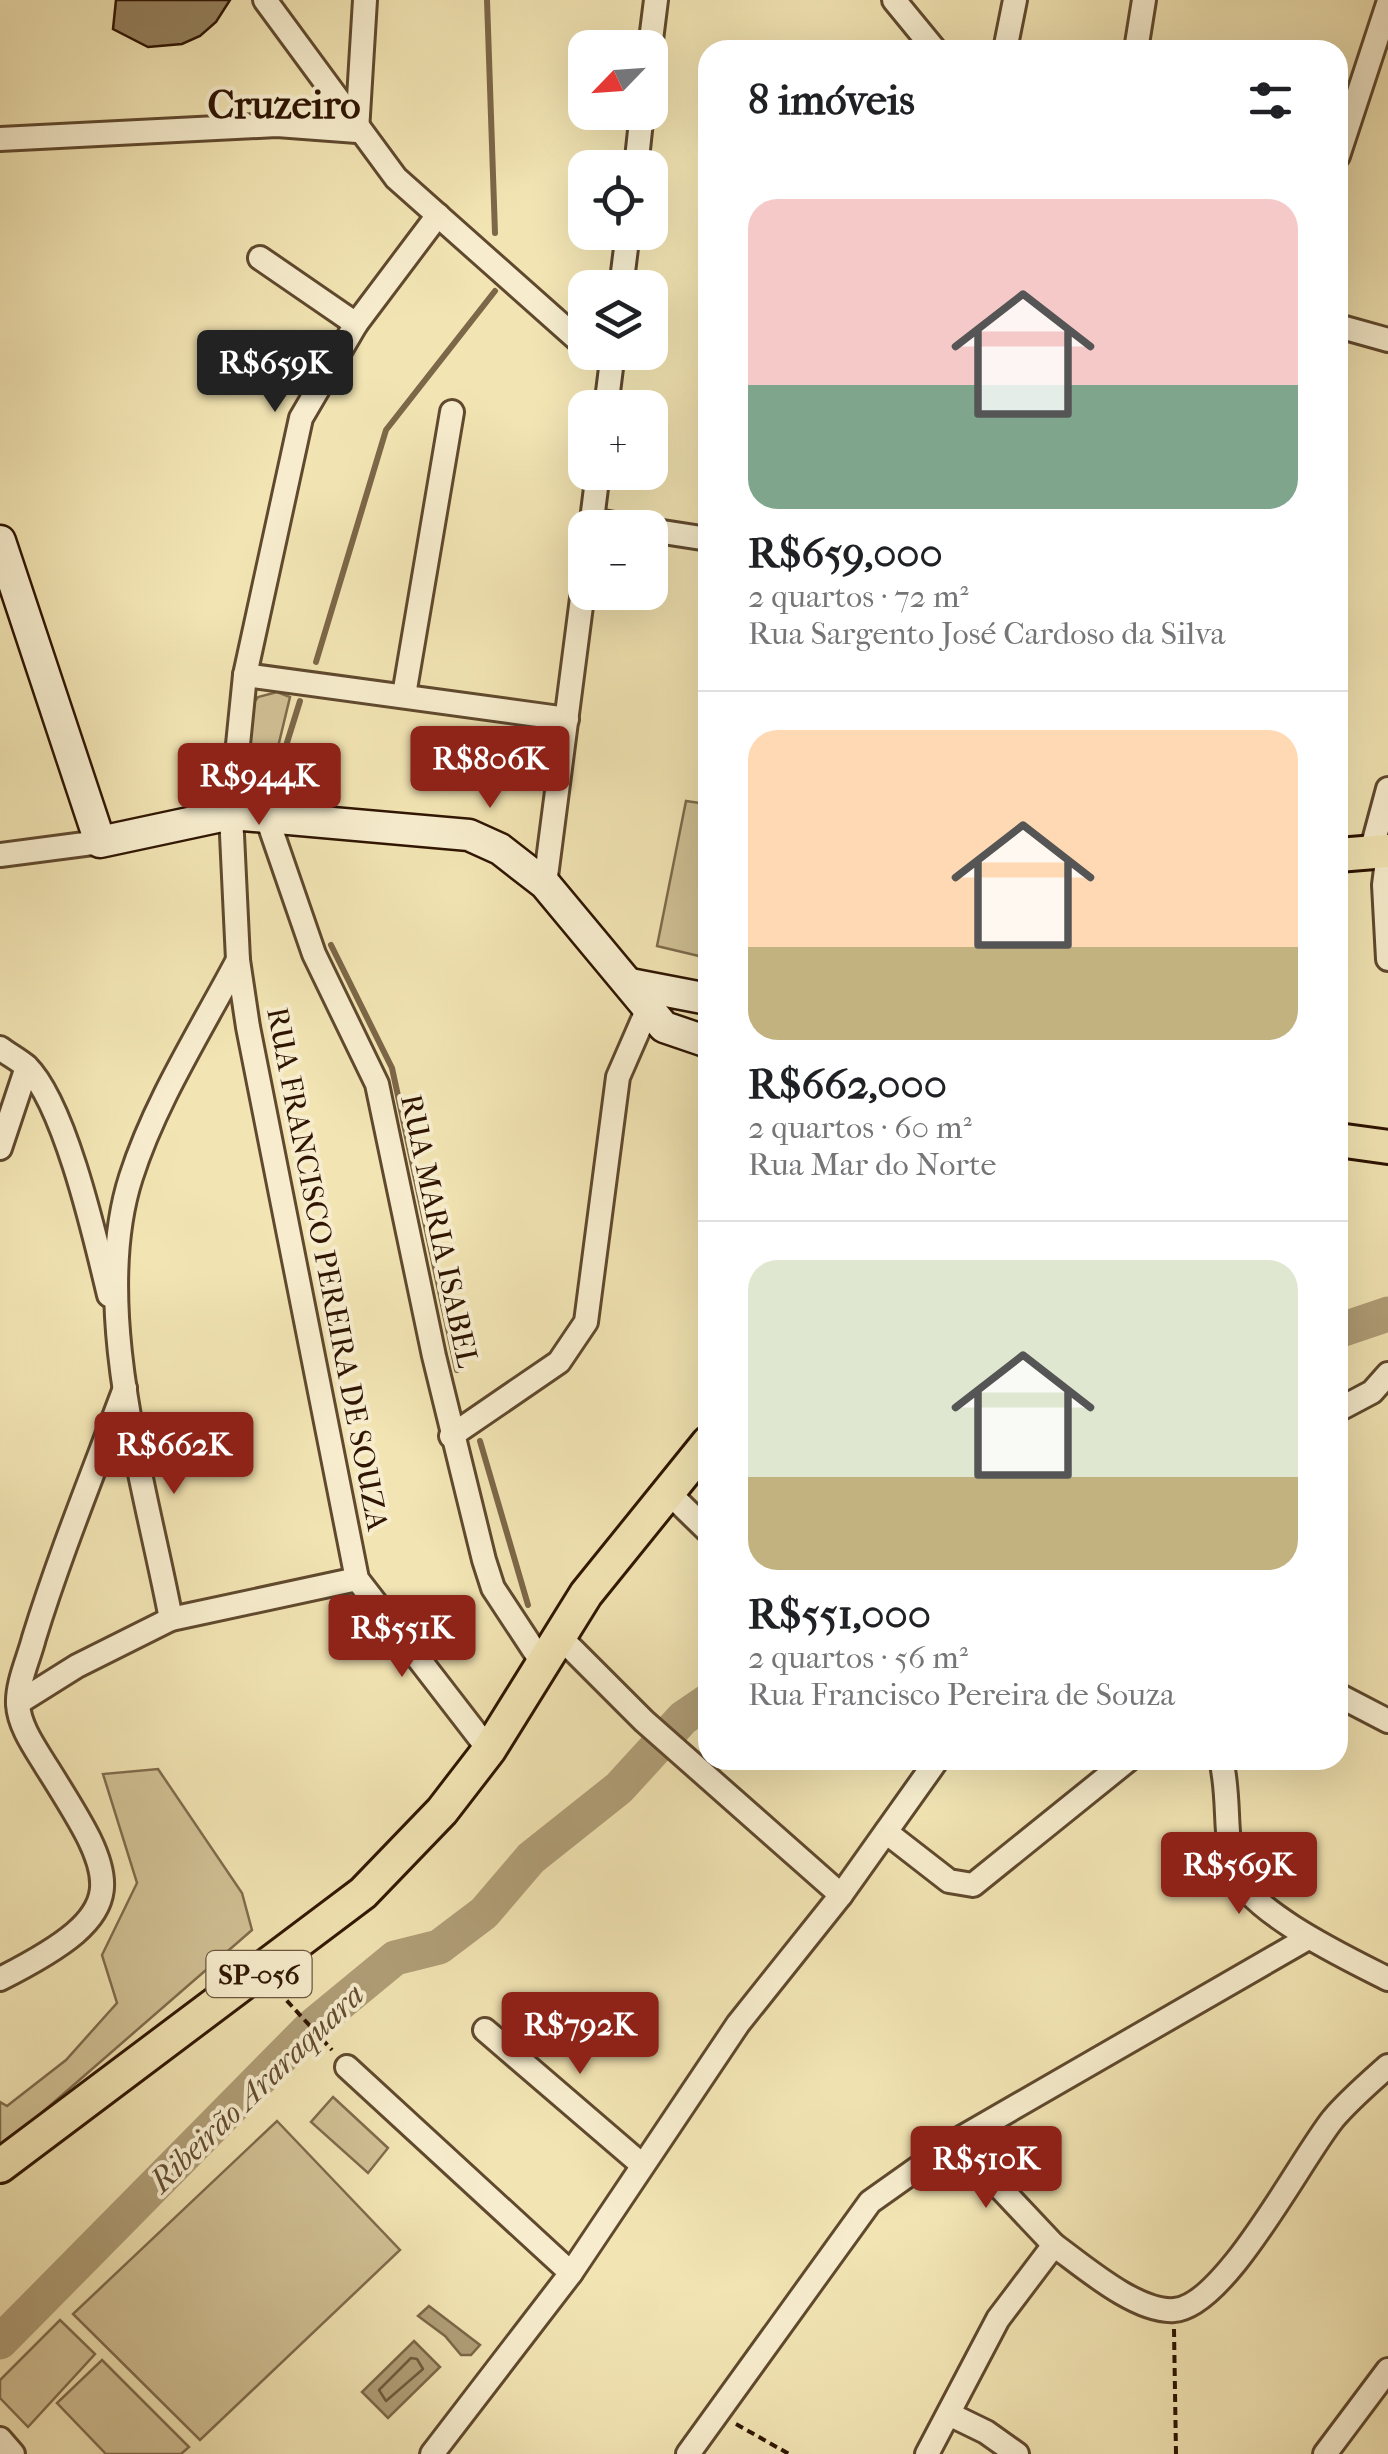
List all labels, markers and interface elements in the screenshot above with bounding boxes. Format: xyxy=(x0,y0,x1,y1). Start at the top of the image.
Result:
north arrow xyxy=(568,30,668,130)
map controls xyxy=(568,30,668,610)
icon: filters xyxy=(1243,73,1298,128)
text: 8 imóveis xyxy=(748,76,915,125)
district label: Cruzeiro xyxy=(208,82,360,128)
button: locate xyxy=(568,150,668,250)
icon: home xyxy=(933,264,1113,444)
button: layers xyxy=(568,270,668,370)
pin: R$659K xyxy=(194,330,356,415)
text: R$659K xyxy=(219,344,331,381)
button: + xyxy=(568,390,668,490)
button: − xyxy=(568,510,668,610)
text: R$659,000 xyxy=(748,529,943,578)
text: 2 quartos · 72 m² xyxy=(748,578,969,615)
text: Rua Sargento José Cardoso da Silva xyxy=(748,615,1225,652)
pin: R$806K xyxy=(409,726,571,811)
text: R$806K xyxy=(432,740,548,777)
pin: R$944K xyxy=(178,743,340,828)
text: R$944K xyxy=(200,757,318,794)
icon: home xyxy=(933,795,1113,975)
street label: RUA FRANCISCO PEREIRA DE SOUZA xyxy=(259,1004,395,1534)
text: R$662,000 xyxy=(748,1060,947,1109)
street label: RUA MARIA ISABEL xyxy=(393,1091,485,1371)
text: 2 quartos · 60 m² xyxy=(748,1109,972,1146)
text: Rua Mar do Norte xyxy=(748,1146,996,1183)
icon: home xyxy=(933,1325,1113,1505)
pin: R$662K xyxy=(93,1412,255,1497)
text: R$662K xyxy=(116,1426,232,1463)
text: R$551,000 xyxy=(748,1590,931,1639)
pin: R$551K xyxy=(321,1595,483,1680)
text: R$551K xyxy=(351,1609,453,1646)
text: 2 quartos · 56 m² xyxy=(748,1639,968,1676)
text: Rua Francisco Pereira de Souza xyxy=(748,1676,1175,1713)
pin: R$569K xyxy=(1158,1832,1320,1917)
text: R$569K xyxy=(1183,1846,1295,1883)
road number: SP-056 xyxy=(206,1951,312,1997)
water label: Ribeirão Araraquara xyxy=(141,1976,372,2201)
pin: R$792K xyxy=(499,1992,661,2077)
text: R$792K xyxy=(524,2006,636,2043)
pin: R$510K xyxy=(905,2126,1067,2211)
text: R$510K xyxy=(933,2140,1039,2177)

